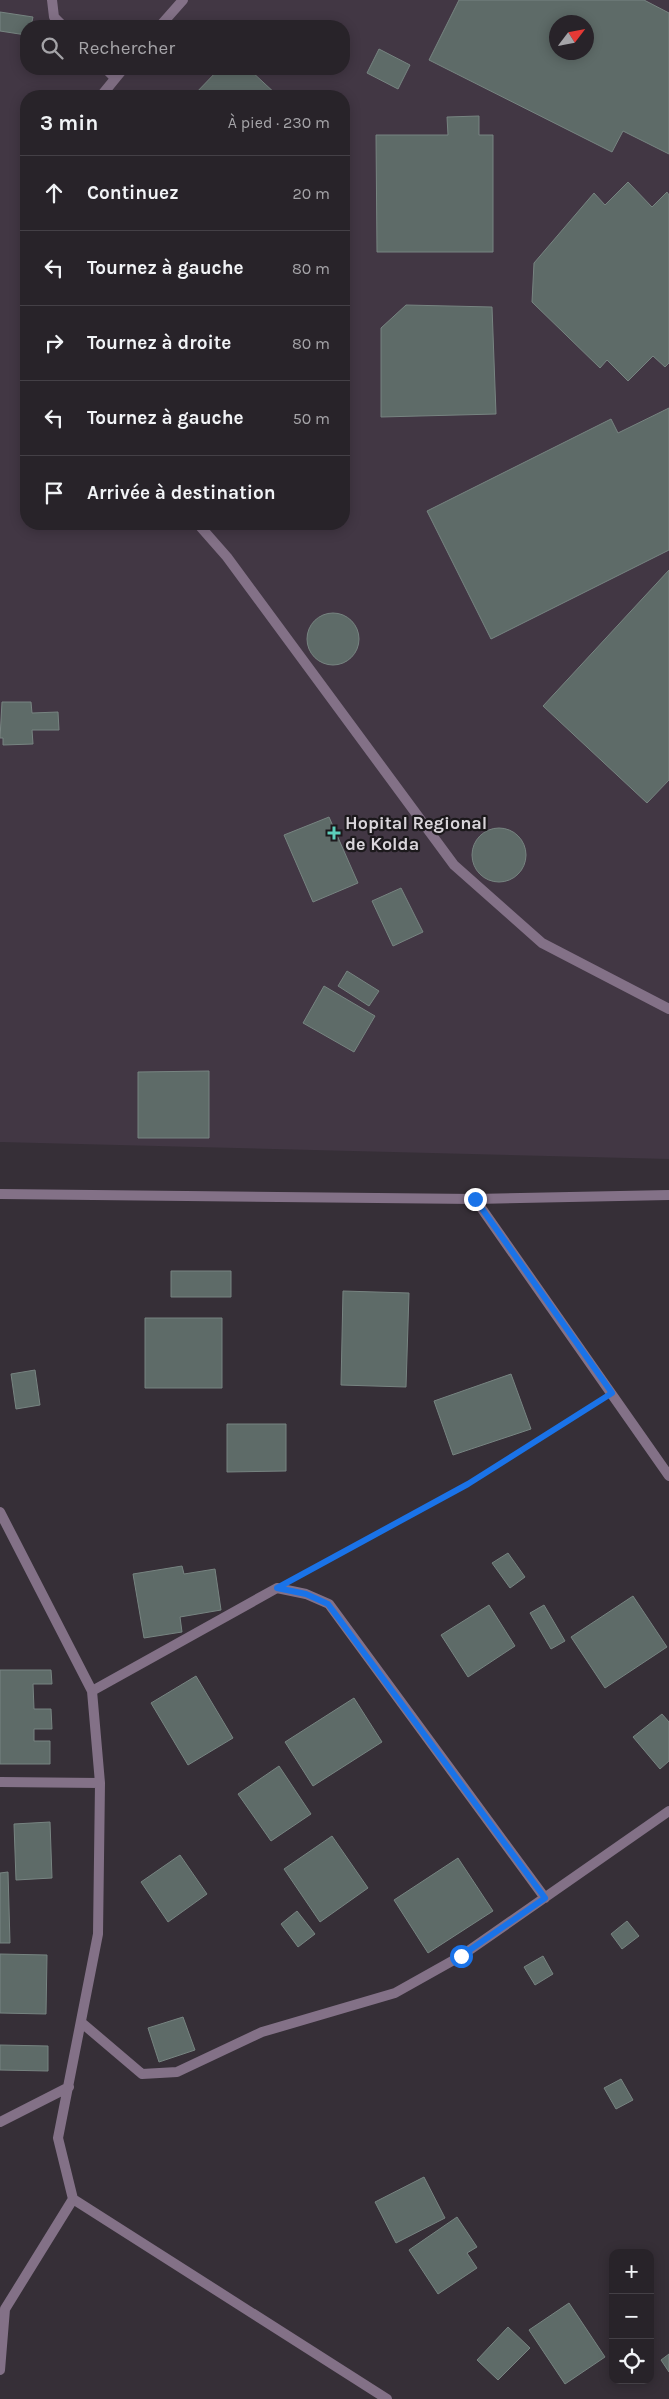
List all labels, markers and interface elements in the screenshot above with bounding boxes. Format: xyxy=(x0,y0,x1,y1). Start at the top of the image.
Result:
north arrow xyxy=(549,15,594,60)
search box xyxy=(20,20,350,75)
icon: search xyxy=(38,34,66,62)
text: Rechercher xyxy=(78,37,175,59)
text: 3 min xyxy=(40,111,98,135)
text: À pied · 230 m xyxy=(228,113,330,132)
icon: ahead xyxy=(40,179,68,207)
text: Continuez xyxy=(87,182,179,204)
text: 20 m xyxy=(292,184,330,203)
icon: left xyxy=(40,254,68,282)
text: Tournez à gauche xyxy=(87,257,244,279)
text: 80 m xyxy=(292,259,330,278)
icon: right xyxy=(40,329,68,357)
text: Tournez à droite xyxy=(87,332,231,354)
text: 80 m xyxy=(292,334,330,353)
icon: left xyxy=(40,404,68,432)
text: Tournez à gauche xyxy=(87,407,244,429)
text: 50 m xyxy=(293,409,330,428)
icon: arrive xyxy=(40,479,68,507)
text: Arrivée à destination xyxy=(87,482,276,504)
place label: Hopital Regional de Kolda xyxy=(345,812,487,855)
marker: Hopital Regional de Kolda xyxy=(327,826,341,840)
route end xyxy=(464,1188,487,1211)
route start xyxy=(450,1945,473,1968)
map controls xyxy=(609,2249,654,2384)
button: + xyxy=(609,2249,654,2294)
button: − xyxy=(609,2294,654,2339)
button: locate xyxy=(609,2339,654,2384)

